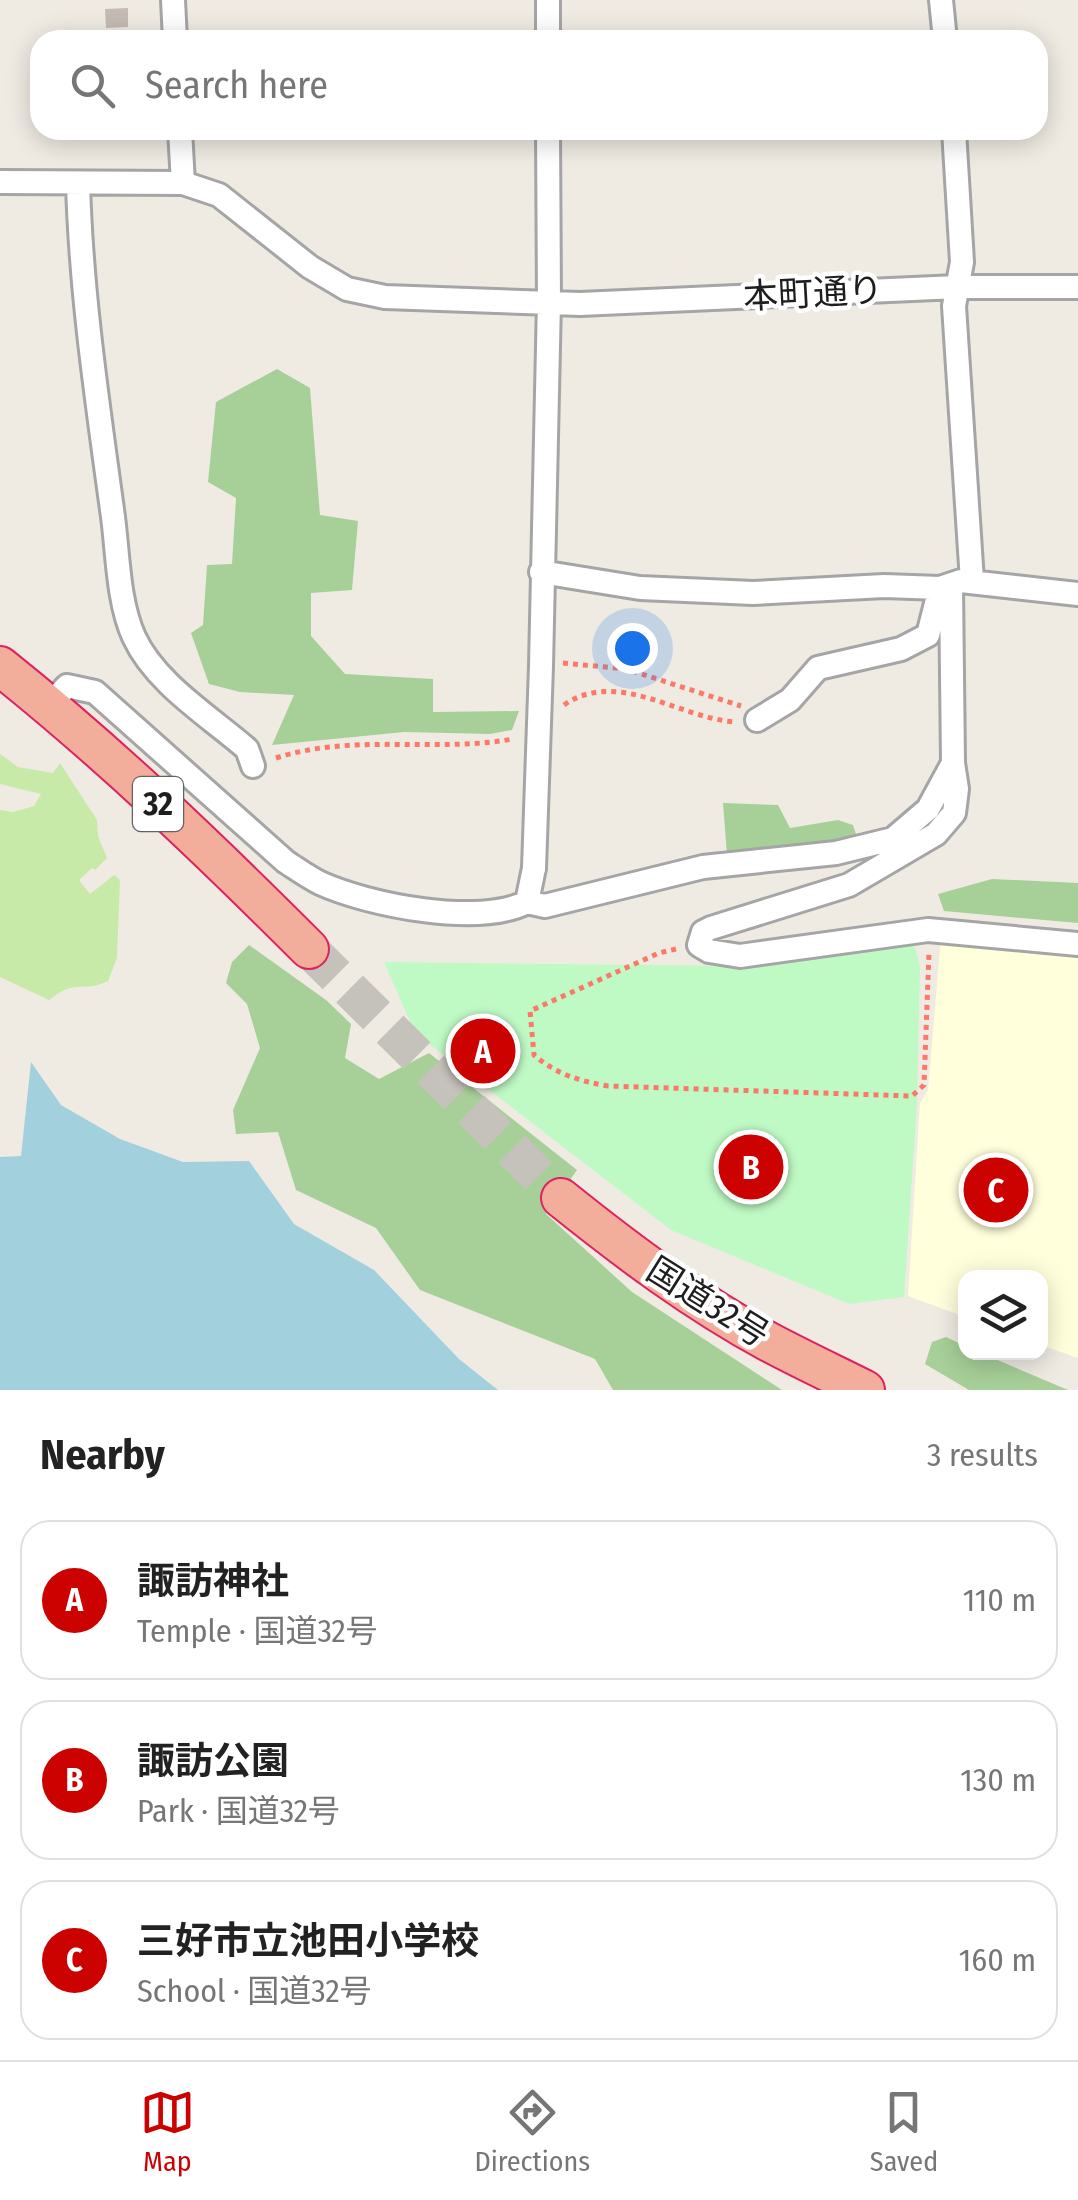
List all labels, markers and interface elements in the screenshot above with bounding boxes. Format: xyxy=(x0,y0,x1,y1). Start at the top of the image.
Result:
search box xyxy=(30,30,1048,140)
icon: search xyxy=(65,58,120,113)
text: Search here xyxy=(145,62,328,108)
street label: 本町通り xyxy=(742,268,884,318)
your location xyxy=(607,623,658,674)
road number: 32 xyxy=(133,777,183,831)
pin: A xyxy=(450,1014,516,1088)
pin: B xyxy=(718,1130,784,1204)
pin: C xyxy=(964,1152,1028,1228)
street label: 国道32号 xyxy=(639,1248,777,1356)
map controls xyxy=(958,1270,1048,1360)
button: layers xyxy=(958,1270,1048,1360)
text: Nearby xyxy=(40,1430,165,1480)
text: 3 results xyxy=(927,1436,1038,1474)
text: 諏訪神社 xyxy=(137,1558,289,1604)
text: A xyxy=(66,1581,83,1619)
text: 110 m xyxy=(963,1581,1036,1619)
text: Temple · 国道32号 xyxy=(137,1612,378,1650)
text: 諏訪公園 xyxy=(137,1738,289,1784)
text: B xyxy=(66,1761,83,1799)
text: 130 m xyxy=(960,1761,1036,1799)
text: Park · 国道32号 xyxy=(137,1792,340,1830)
text: 三好市立池田小学校 xyxy=(137,1918,479,1964)
text: C xyxy=(66,1941,83,1979)
text: 160 m xyxy=(959,1941,1036,1979)
text: School · 国道32号 xyxy=(137,1972,372,2010)
tab: Map xyxy=(140,2085,195,2178)
tab: Directions xyxy=(474,2085,590,2178)
tab: Saved xyxy=(870,2085,938,2178)

